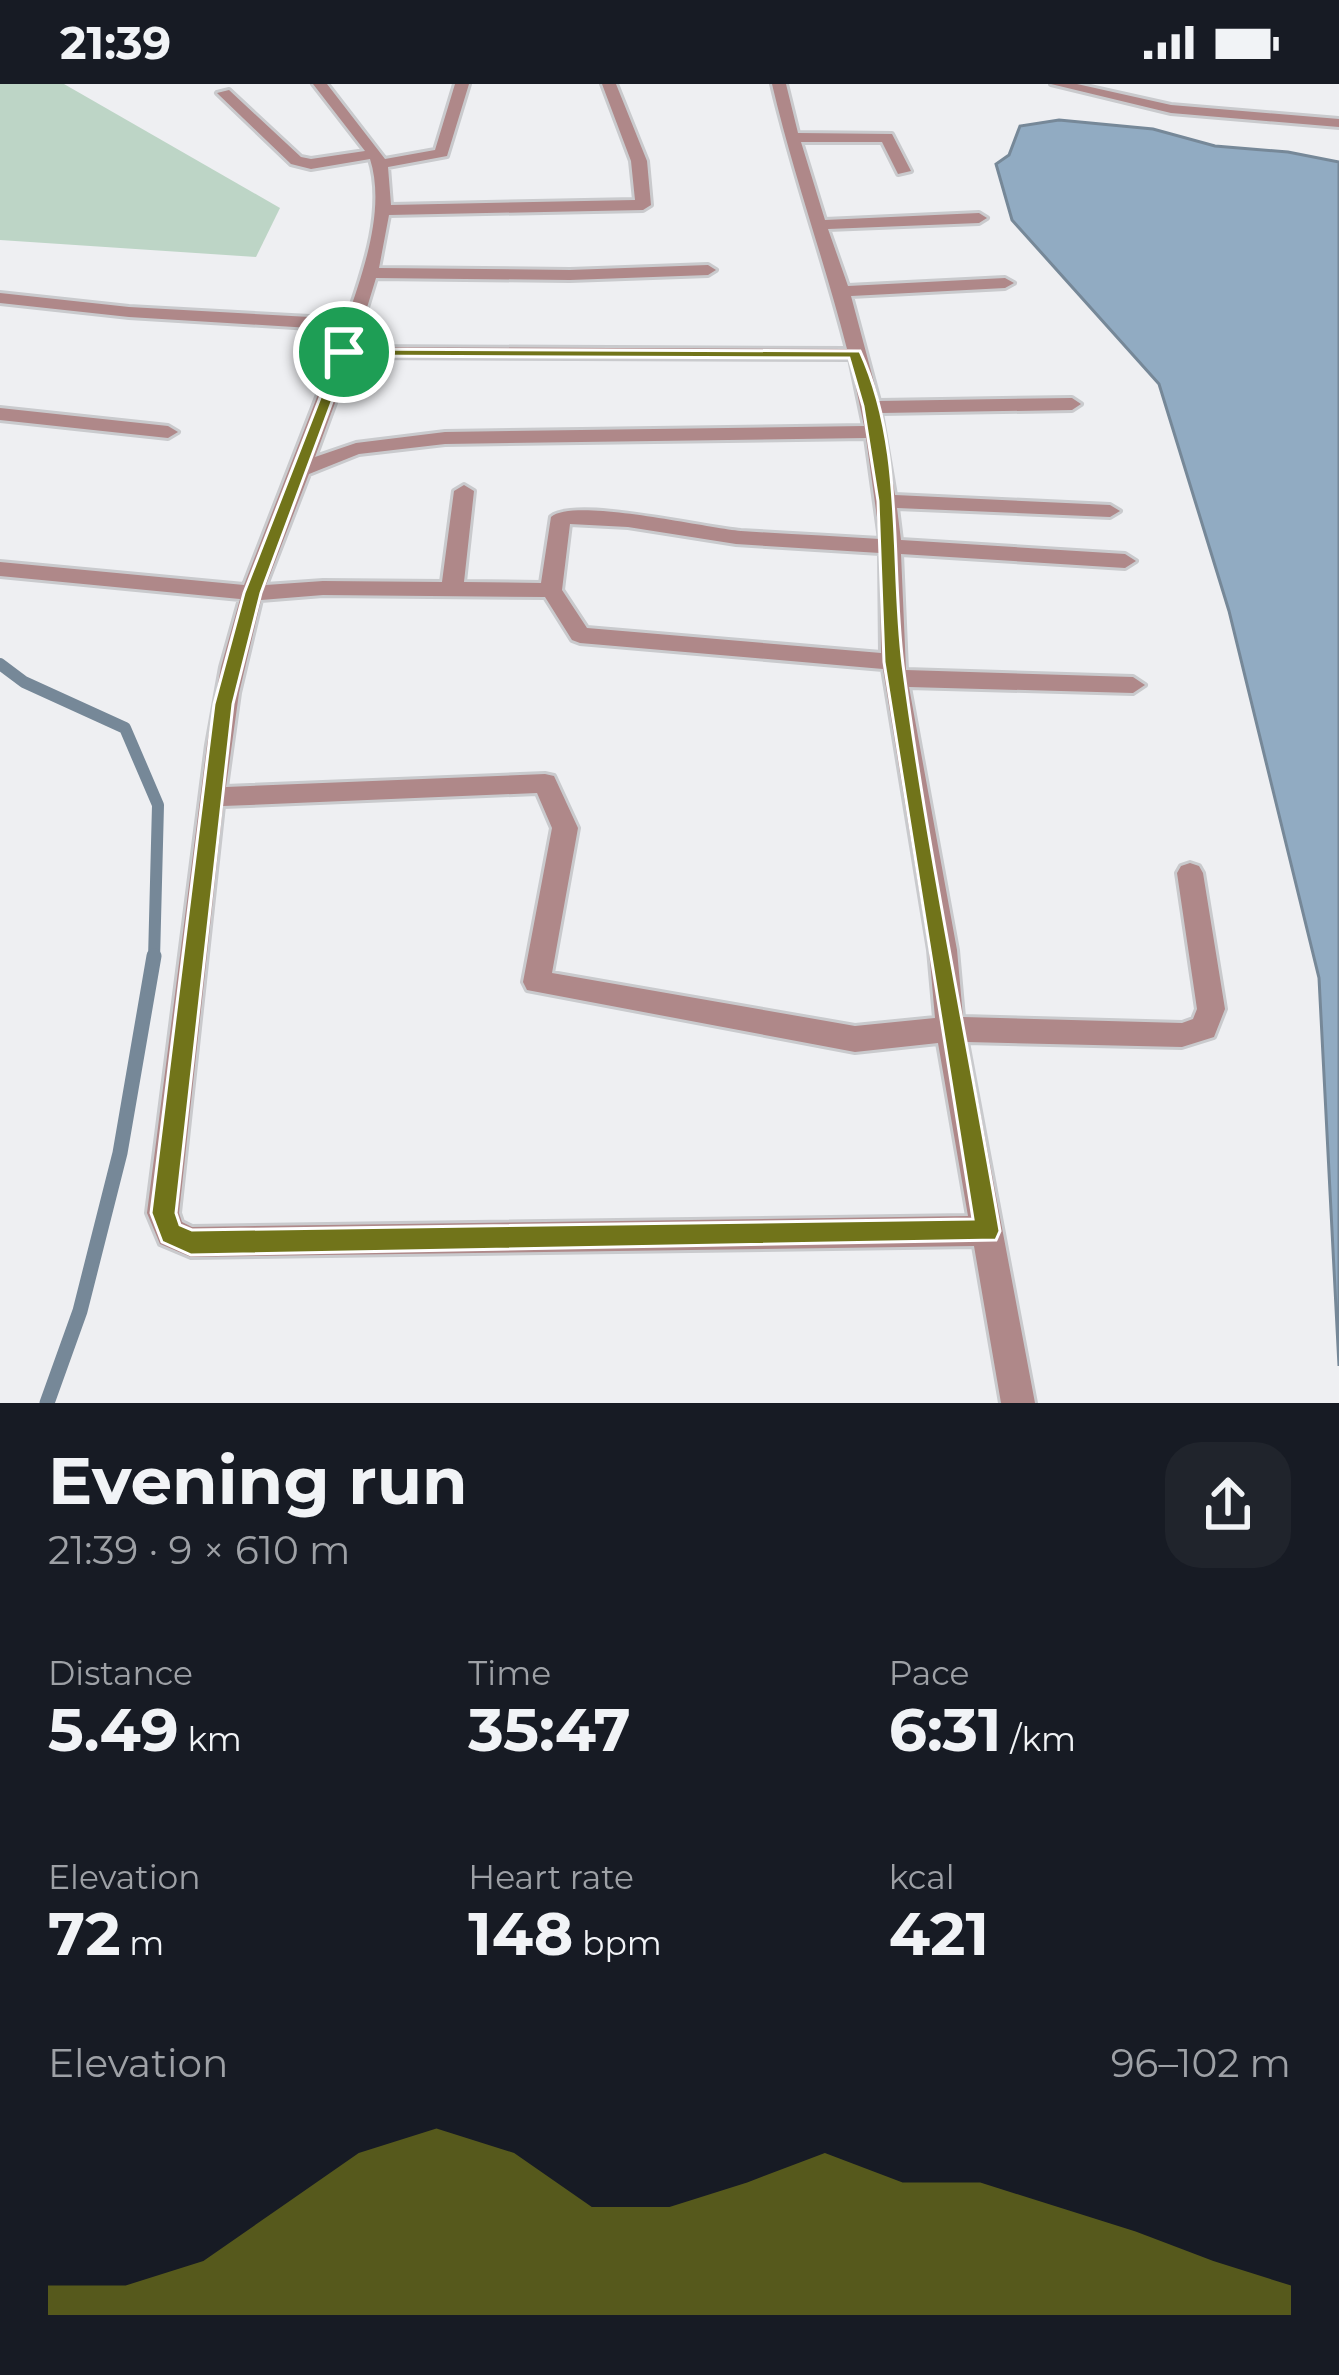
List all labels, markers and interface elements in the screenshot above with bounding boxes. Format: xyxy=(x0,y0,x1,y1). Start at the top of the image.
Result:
text: 21:39 xyxy=(60,15,171,70)
pin xyxy=(293,301,395,403)
icon: arrive xyxy=(311,319,377,385)
text: Evening run xyxy=(48,1440,468,1521)
button: share xyxy=(1165,1442,1291,1568)
text: 21:39 · 9 × 610 m xyxy=(48,1526,350,1574)
text: Distance xyxy=(48,1653,193,1693)
text: Time xyxy=(468,1653,551,1693)
text: Pace xyxy=(889,1653,970,1693)
text: 5.49 xyxy=(48,1693,179,1766)
text: 35:47 xyxy=(468,1693,631,1766)
text: 6:31 xyxy=(889,1693,1002,1766)
text: km xyxy=(179,1719,242,1759)
text: /km xyxy=(1002,1719,1076,1759)
text: Elevation xyxy=(48,1857,201,1897)
text: Heart rate xyxy=(468,1857,634,1897)
text: kcal xyxy=(889,1857,955,1897)
text: 72 xyxy=(48,1897,121,1970)
text: 148 xyxy=(468,1897,573,1970)
text: 421 xyxy=(889,1897,989,1970)
text: m xyxy=(121,1923,164,1963)
text: bpm xyxy=(573,1923,662,1963)
text: Elevation xyxy=(48,2039,228,2087)
text: 96–102 m xyxy=(1111,2039,1291,2087)

